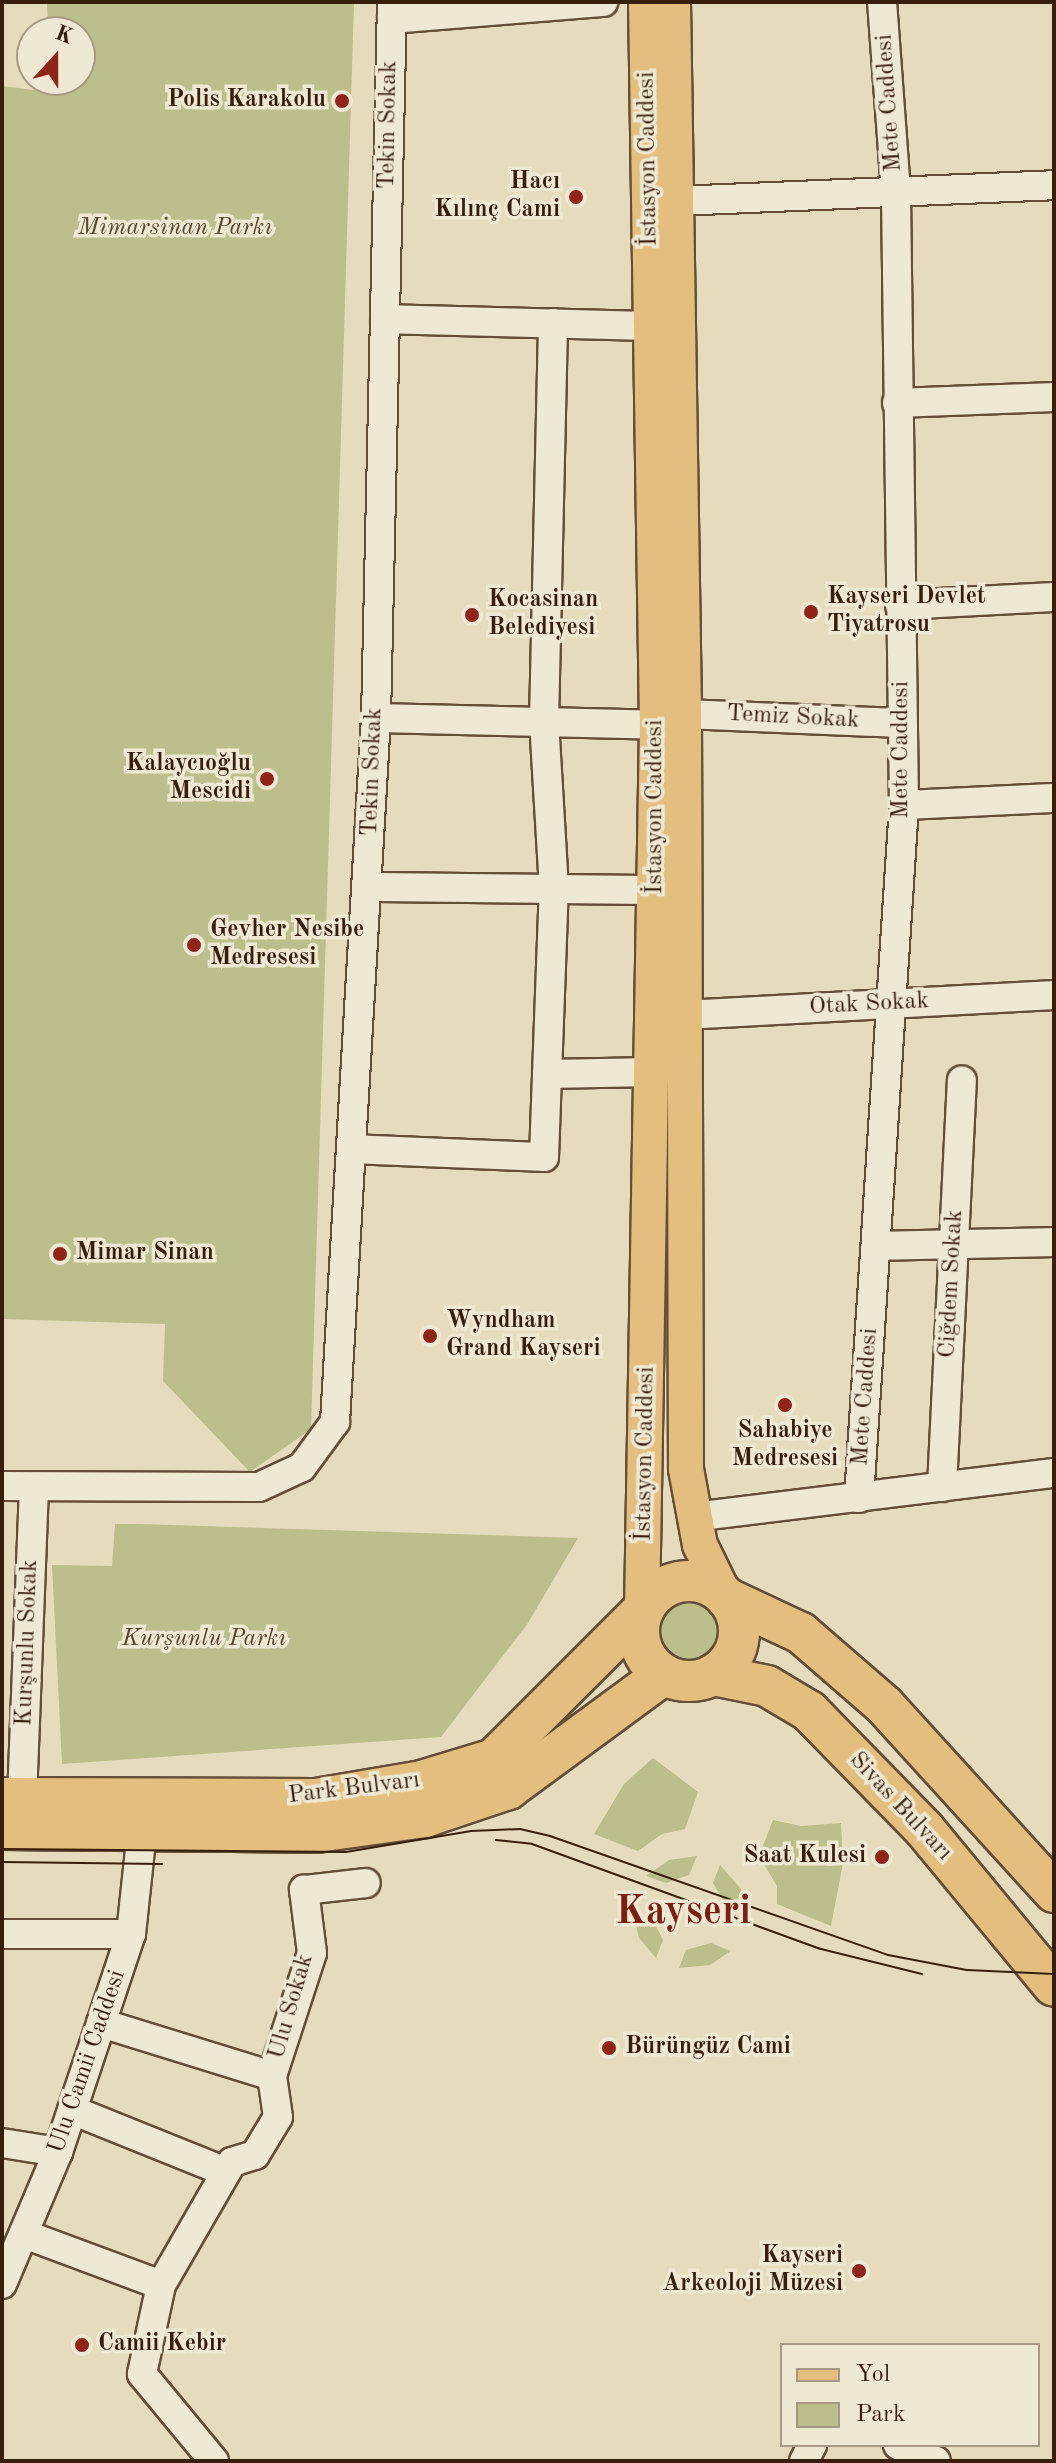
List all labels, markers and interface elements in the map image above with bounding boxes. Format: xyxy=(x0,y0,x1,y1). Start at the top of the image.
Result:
north arrow xyxy=(16,16,96,96)
text: K xyxy=(52,22,76,49)
street label: Mete Caddesi xyxy=(871,33,909,173)
street label: Tekin Sokak xyxy=(373,60,405,190)
street label: İstasyon Caddesi xyxy=(633,71,665,247)
place label: Polis Karakolu xyxy=(167,87,326,115)
marker: Polis Karakolu xyxy=(333,92,351,110)
place label: Hacı Kılınç Cami xyxy=(434,169,560,225)
marker: Hacı Kılınç Cami xyxy=(567,188,585,206)
park label: Mimarsinan Parkı xyxy=(78,215,272,243)
place label: Kayseri Devlet Tiyatrosu xyxy=(827,584,986,640)
place label: Kocasinan Belediyesi xyxy=(488,587,598,643)
marker: Kayseri Devlet Tiyatrosu xyxy=(802,603,820,621)
marker: Kocasinan Belediyesi xyxy=(463,606,481,624)
street label: Mete Caddesi xyxy=(888,681,916,819)
street label: Temiz Sokak xyxy=(726,700,860,736)
street label: Tekin Sokak xyxy=(356,707,390,837)
street label: İstasyon Caddesi xyxy=(642,720,670,894)
place label: Kalaycıoğlu Mescidi xyxy=(126,751,251,807)
marker: Kalaycıoğlu Mescidi xyxy=(258,770,276,788)
place label: Gevher Nesibe Medresesi xyxy=(210,917,364,973)
marker: Gevher Nesibe Medresesi xyxy=(185,936,203,954)
street label: Otak Sokak xyxy=(808,987,930,1023)
street label: Ciğdem Sokak xyxy=(934,1209,970,1359)
place label: Mimar Sinan xyxy=(76,1240,214,1268)
marker: Mimar Sinan xyxy=(51,1245,69,1263)
place label: Wyndham Grand Kayseri xyxy=(446,1308,601,1364)
marker: Wyndham Grand Kayseri xyxy=(421,1327,439,1345)
street label: Mete Caddesi xyxy=(847,1327,885,1467)
street label: İstasyon Caddesi xyxy=(630,1366,662,1542)
marker: Sahabiye Medresesi xyxy=(776,1396,794,1414)
place label: Sahabiye Medresesi xyxy=(732,1418,838,1474)
street label: Kurşunlu Sokak xyxy=(11,1559,45,1727)
park label: Kurşunlu Parkı xyxy=(122,1626,286,1654)
street label: Sivas Bulvarı xyxy=(842,1747,958,1867)
street label: Park Bulvarı xyxy=(287,1767,421,1811)
place label: Saat Kulesi xyxy=(743,1843,866,1871)
marker: Saat Kulesi xyxy=(873,1848,891,1866)
district label: Kayseri xyxy=(615,1889,751,1937)
street label: Ulu Sokak xyxy=(263,1951,321,2063)
street label: Ulu Camii Caddesi xyxy=(43,1966,133,2158)
place label: Bürüngüz Cami xyxy=(625,2034,791,2062)
marker: Bürüngüz Cami xyxy=(600,2039,618,2057)
place label: Kayseri Arkeoloji Müzesi xyxy=(662,2243,843,2299)
marker: Kayseri Arkeoloji Müzesi xyxy=(850,2262,868,2280)
place label: Camii Kebir xyxy=(98,2331,226,2359)
marker: Camii Kebir xyxy=(73,2336,91,2354)
legend xyxy=(780,2343,1040,2447)
text: Yol xyxy=(856,2363,890,2387)
text: Park xyxy=(856,2403,905,2427)

